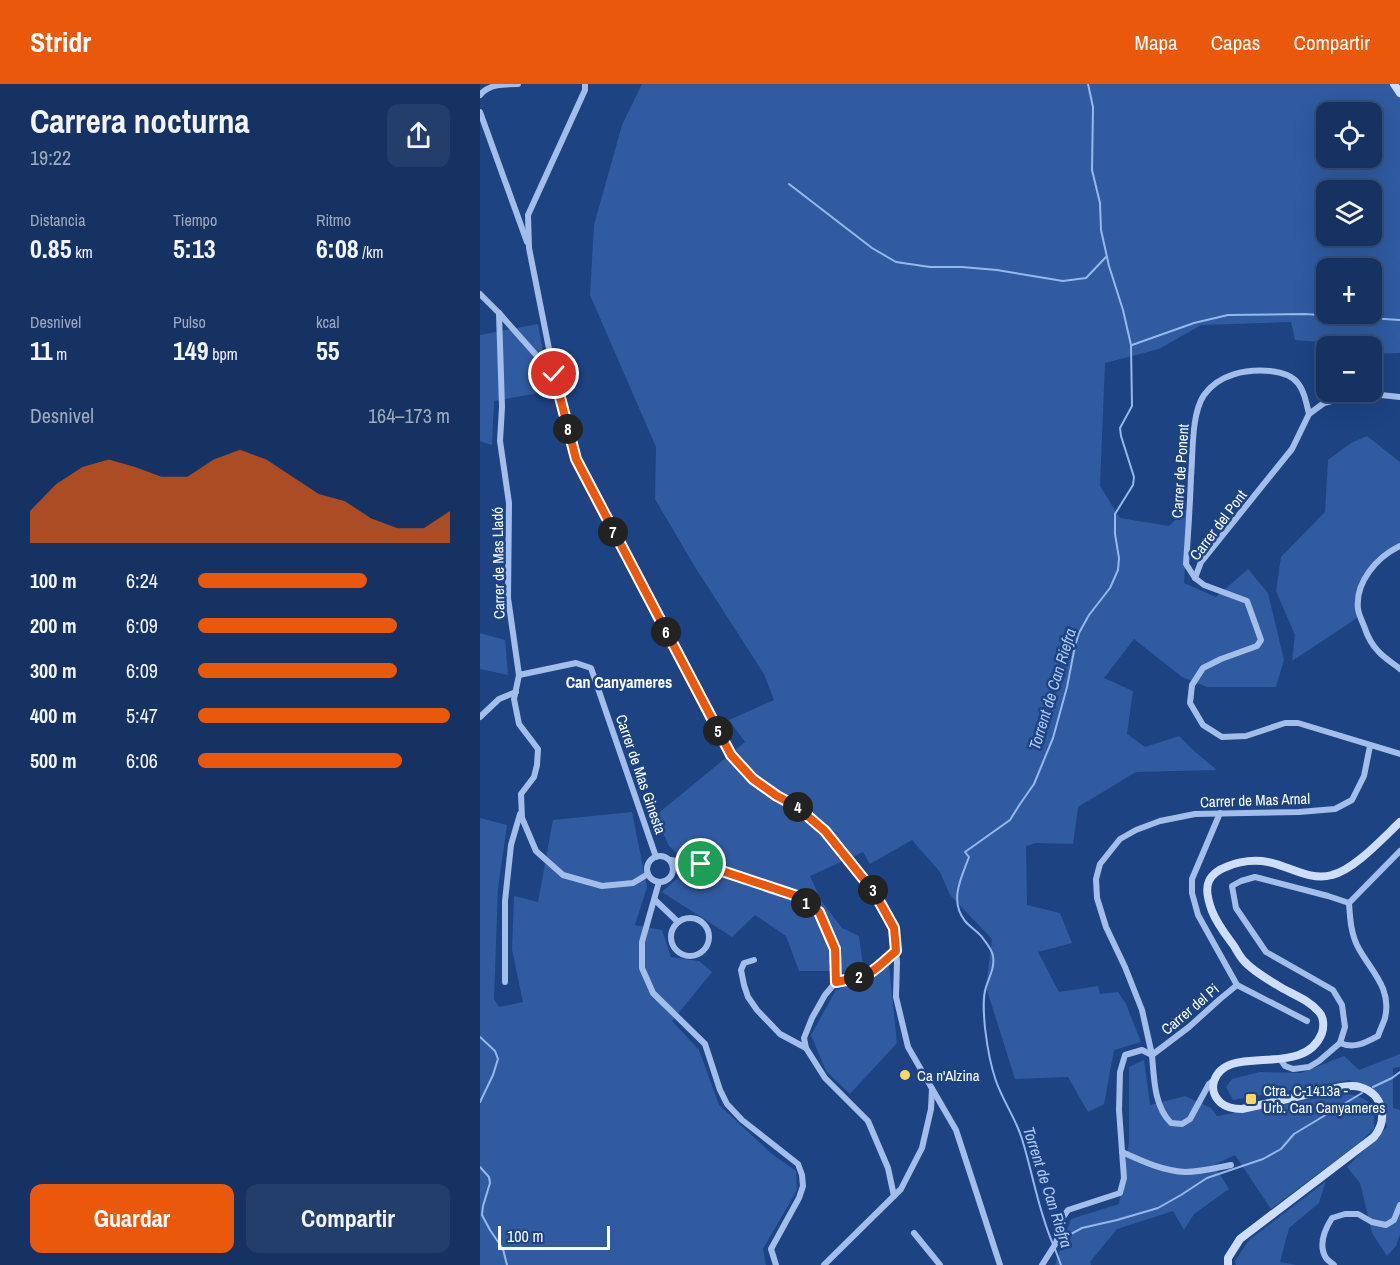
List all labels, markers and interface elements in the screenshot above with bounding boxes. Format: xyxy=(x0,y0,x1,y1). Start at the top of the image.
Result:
text: Stridr xyxy=(30,23,91,61)
text: Mapa xyxy=(1135,28,1178,57)
text: Capas xyxy=(1211,28,1260,57)
text: Compartir xyxy=(1293,28,1370,57)
text: Carrera nocturna xyxy=(30,99,250,143)
map controls xyxy=(1316,102,1382,402)
button: locate xyxy=(1316,102,1382,168)
button: share xyxy=(387,104,450,167)
text: 19:22 xyxy=(30,144,71,171)
button: layers xyxy=(1316,180,1382,246)
text: Distancia xyxy=(30,209,85,231)
text: Tiempo xyxy=(173,209,217,231)
text: Ritmo xyxy=(316,209,351,231)
text: 0.85 xyxy=(30,231,72,266)
text: 5:13 xyxy=(173,231,216,266)
text: 6:08 xyxy=(316,231,359,266)
text: km xyxy=(72,241,93,263)
text: /km xyxy=(359,241,383,263)
button: + xyxy=(1316,258,1382,324)
text: Desnivel xyxy=(30,311,81,333)
text: Pulso xyxy=(173,311,206,333)
text: kcal xyxy=(316,311,339,333)
text: 11 xyxy=(30,333,53,368)
text: 149 xyxy=(173,333,209,368)
text: 55 xyxy=(316,333,340,368)
button: − xyxy=(1316,336,1382,402)
text: m xyxy=(53,343,67,365)
text: bpm xyxy=(209,343,238,365)
pin xyxy=(528,348,579,399)
icon: check xyxy=(537,357,570,390)
text: Desnivel xyxy=(30,402,94,429)
text: 164–173 m xyxy=(368,402,450,429)
pin: 8 xyxy=(553,414,583,444)
text: 8 xyxy=(564,418,572,440)
street label: Carrer de Ponent xyxy=(1166,423,1194,519)
street label: Carrer del Pont xyxy=(1185,485,1252,565)
street label: Carrer de Mas Lladó xyxy=(487,507,509,619)
pin: 7 xyxy=(598,517,628,547)
text: 7 xyxy=(609,521,617,543)
text: 100 m xyxy=(30,567,77,594)
text: 6:24 xyxy=(126,567,158,594)
text: 200 m xyxy=(30,612,77,639)
text: 6:09 xyxy=(126,612,158,639)
pin: 6 xyxy=(651,617,681,647)
text: 6 xyxy=(662,621,670,643)
water label: Torrent de Can Riefra xyxy=(1023,626,1081,752)
text: 300 m xyxy=(30,657,77,684)
text: 6:09 xyxy=(126,657,158,684)
district label: Can Canyameres xyxy=(566,671,672,693)
text: 400 m xyxy=(30,702,77,729)
text: 5:47 xyxy=(126,702,158,729)
street label: Carrer de Mas Ginesta xyxy=(611,711,671,837)
pin: 5 xyxy=(703,716,733,746)
text: 5 xyxy=(714,720,722,742)
text: 500 m xyxy=(30,747,77,774)
text: 6:06 xyxy=(126,747,158,774)
street label: Carrer de Mas Arnal xyxy=(1200,788,1310,812)
pin: 4 xyxy=(783,792,813,822)
text: 4 xyxy=(794,796,802,818)
pin xyxy=(675,838,726,889)
icon: arrive xyxy=(684,847,717,880)
pin: 3 xyxy=(858,875,888,905)
text: 3 xyxy=(869,879,877,901)
pin: 1 xyxy=(791,888,821,918)
text: 1 xyxy=(802,892,810,914)
pin: 2 xyxy=(844,962,874,992)
text: 2 xyxy=(855,966,863,988)
street label: Carrer del Pi xyxy=(1157,979,1223,1039)
place label: Ca n'Alzina xyxy=(917,1065,980,1086)
marker: Ca n'Alzina xyxy=(898,1068,912,1082)
place label: Ctra. C-1413a - Urb. Can Canyameres xyxy=(1263,1080,1385,1118)
marker: Ctra. C-1413a - Urb. Can Canyameres xyxy=(1244,1092,1258,1106)
water label: Torrent de Can Riefra xyxy=(1018,1124,1078,1250)
button: Guardar xyxy=(30,1184,234,1253)
button: Compartir xyxy=(246,1184,450,1253)
scale bar xyxy=(498,1223,610,1250)
text: 100 m xyxy=(507,1225,543,1247)

